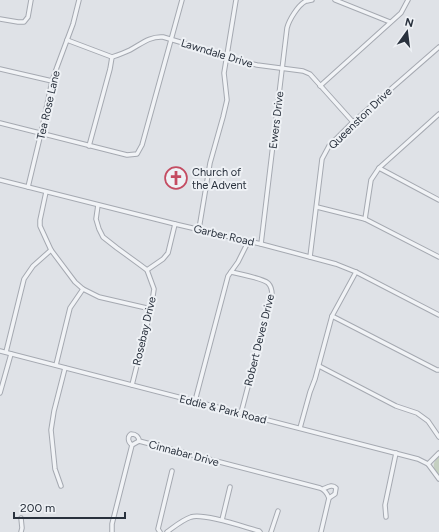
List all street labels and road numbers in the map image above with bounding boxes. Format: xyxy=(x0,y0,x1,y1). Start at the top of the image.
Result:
street label: Lawndale Drive xyxy=(179,36,254,71)
street label: Tea Rose Lane xyxy=(34,69,63,141)
street label: Queenston Drive xyxy=(326,85,395,152)
street label: Ewers Drive xyxy=(267,90,286,150)
street label: Garber Road xyxy=(192,222,256,249)
street label: Robert Deves Drive xyxy=(242,293,277,388)
street label: Rosebay Drive xyxy=(130,295,159,367)
street label: Eddie & Park Road xyxy=(178,392,268,427)
street label: Cinnabar Drive xyxy=(147,438,220,469)

